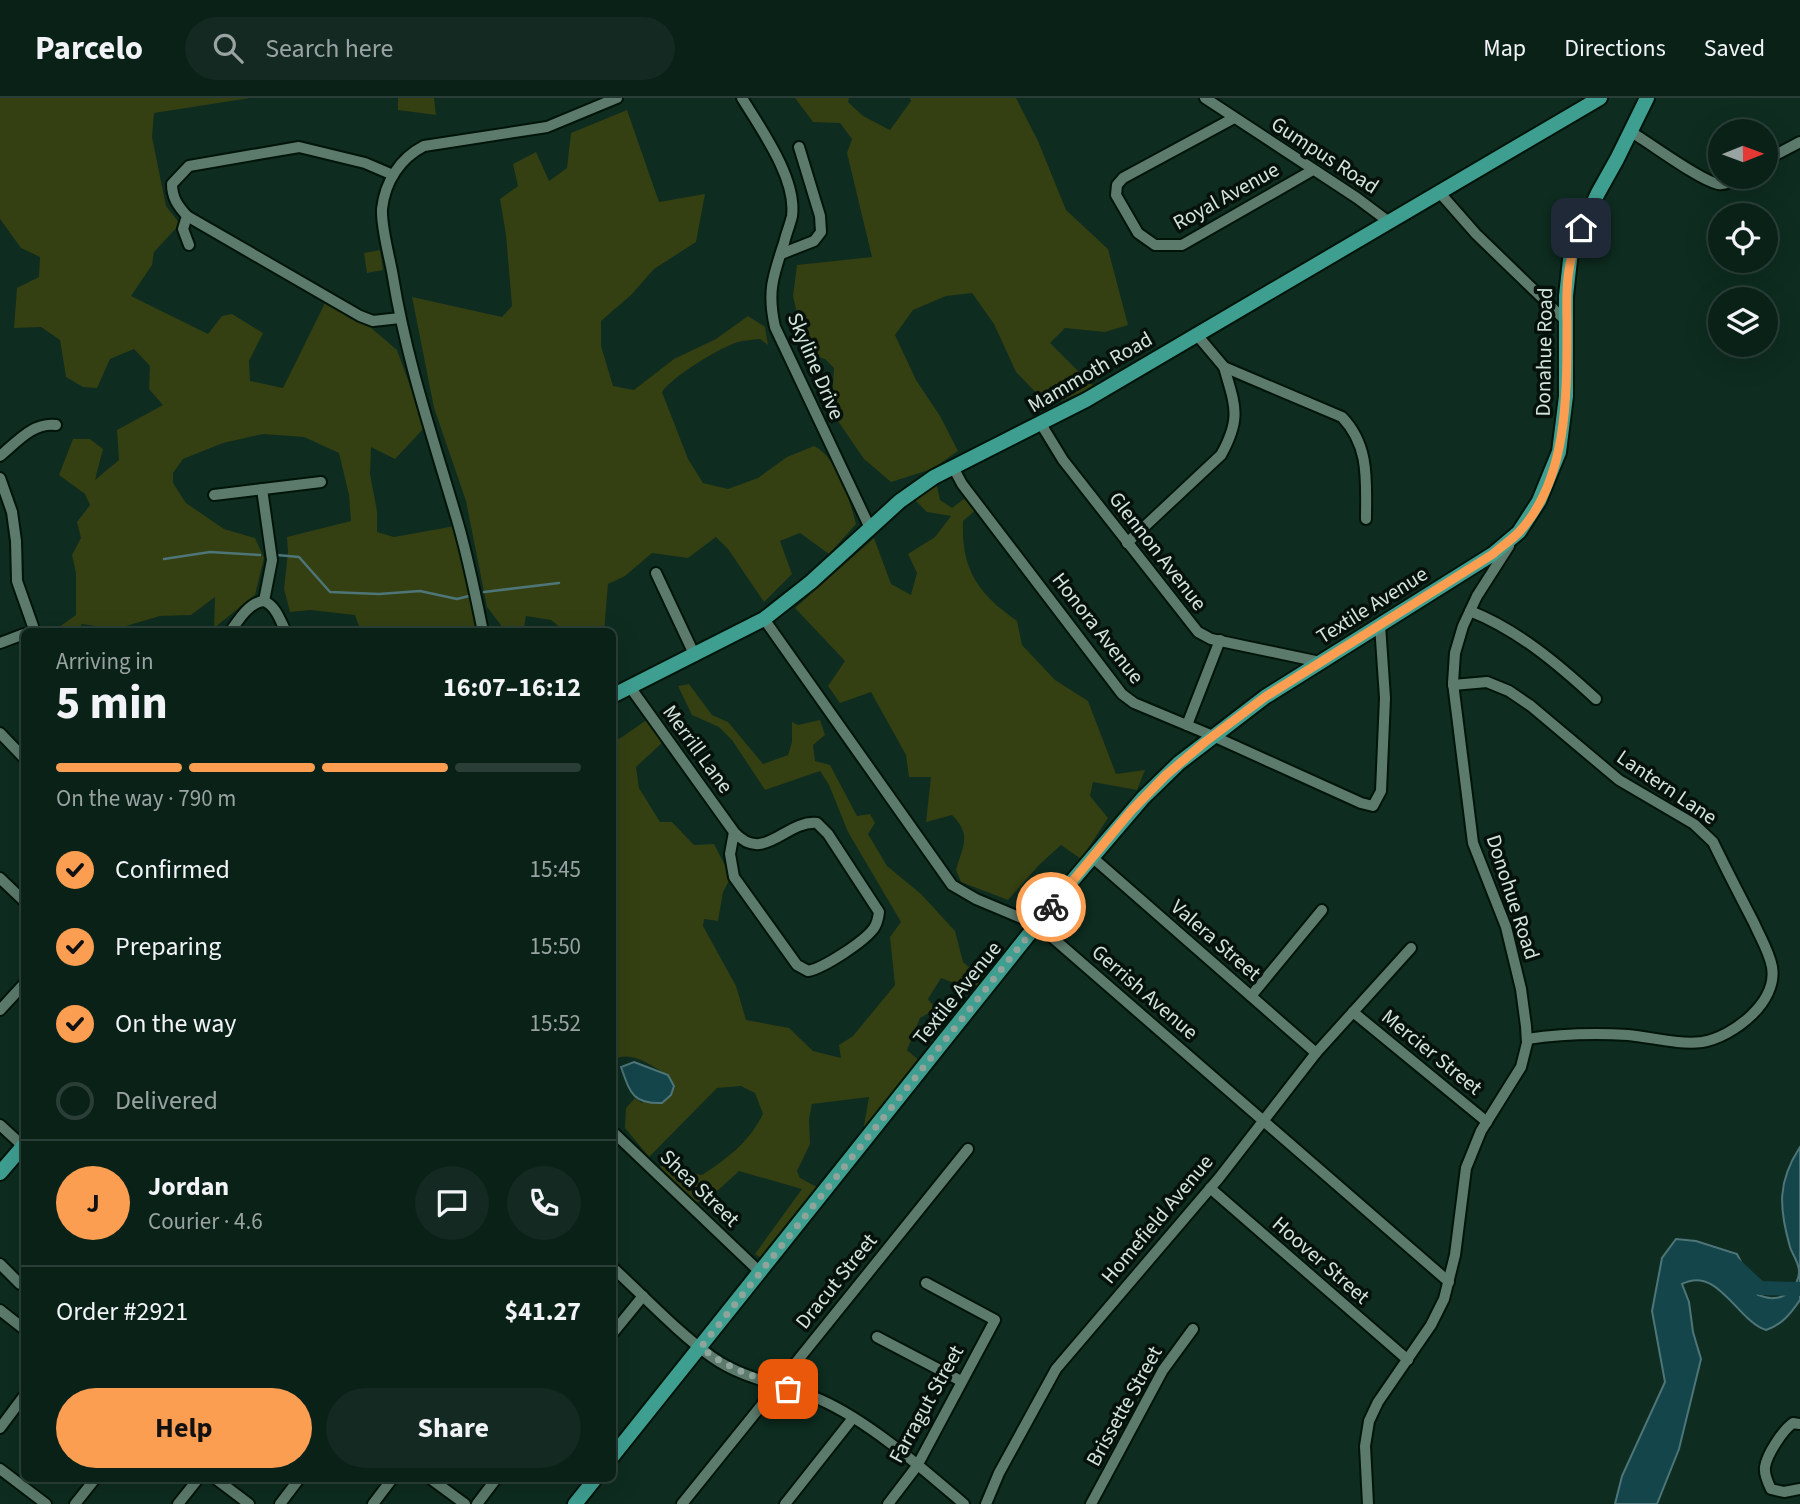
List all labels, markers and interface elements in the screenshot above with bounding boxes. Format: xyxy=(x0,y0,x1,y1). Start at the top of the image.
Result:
search box xyxy=(185,17,675,80)
text: Parcelo xyxy=(35,25,143,72)
icon: search xyxy=(209,29,247,67)
text: Search here xyxy=(265,30,393,67)
text: Map xyxy=(1483,31,1526,66)
text: Directions xyxy=(1564,31,1666,66)
text: Saved xyxy=(1704,31,1765,66)
street label: Gumpus Road xyxy=(1265,109,1385,201)
north arrow xyxy=(1708,119,1778,189)
map controls xyxy=(1708,119,1778,357)
street label: Royal Avenue xyxy=(1167,154,1285,238)
pin xyxy=(1551,198,1611,258)
button: locate xyxy=(1708,203,1778,273)
icon: home xyxy=(1562,209,1600,247)
street label: Donahue Road xyxy=(1528,287,1560,417)
button: layers xyxy=(1708,287,1778,357)
street label: Skyline Drive xyxy=(780,308,852,424)
street label: Mammoth Road xyxy=(1022,324,1158,420)
street label: Glennon Avenue xyxy=(1102,485,1214,617)
street label: Textile Avenue xyxy=(1311,559,1433,651)
street label: Honora Avenue xyxy=(1045,566,1151,690)
text: Arriving in xyxy=(56,645,154,678)
text: 16:07–16:12 xyxy=(443,669,581,706)
text: 5 min xyxy=(56,671,168,736)
street label: Merrill Lane xyxy=(656,699,740,799)
street label: Lantern Lane xyxy=(1611,742,1723,832)
text: On the way · 790 m xyxy=(56,782,236,815)
street label: Donohue Road xyxy=(1479,831,1547,963)
icon: check xyxy=(56,851,94,889)
text: Confirmed xyxy=(115,851,230,888)
text: 15:45 xyxy=(530,853,581,886)
courier xyxy=(1016,872,1086,942)
icon: bike xyxy=(1032,888,1070,926)
street label: Valera Street xyxy=(1164,892,1268,988)
icon: check xyxy=(56,928,94,966)
text: Preparing xyxy=(115,928,221,965)
text: 15:50 xyxy=(530,930,581,963)
street label: Textile Avenue xyxy=(906,935,1008,1051)
street label: Gerrish Avenue xyxy=(1085,937,1205,1047)
street label: Mercier Street xyxy=(1375,1002,1489,1102)
icon: check xyxy=(56,1005,94,1043)
text: On the way xyxy=(115,1005,236,1042)
text: 15:52 xyxy=(530,1007,581,1040)
text: Delivered xyxy=(115,1082,218,1119)
street label: Shea Street xyxy=(654,1142,746,1234)
street label: Homefield Avenue xyxy=(1094,1148,1220,1290)
button: chat xyxy=(415,1166,489,1240)
button: phone xyxy=(507,1166,581,1240)
text: Jordan xyxy=(148,1168,229,1205)
text: J xyxy=(86,1185,100,1222)
text: Courier · 4.6 xyxy=(148,1205,263,1238)
street label: Hoover Street xyxy=(1266,1209,1376,1311)
street label: Dracut Street xyxy=(788,1227,884,1335)
text: Order #2921 xyxy=(56,1293,188,1330)
text: $41.27 xyxy=(505,1293,581,1330)
street label: Farragut Street xyxy=(881,1340,971,1468)
street label: Brissette Street xyxy=(1079,1340,1169,1472)
pin xyxy=(758,1359,818,1419)
icon: bag xyxy=(769,1370,807,1408)
button: Help xyxy=(56,1388,312,1468)
button: Share xyxy=(326,1388,581,1468)

